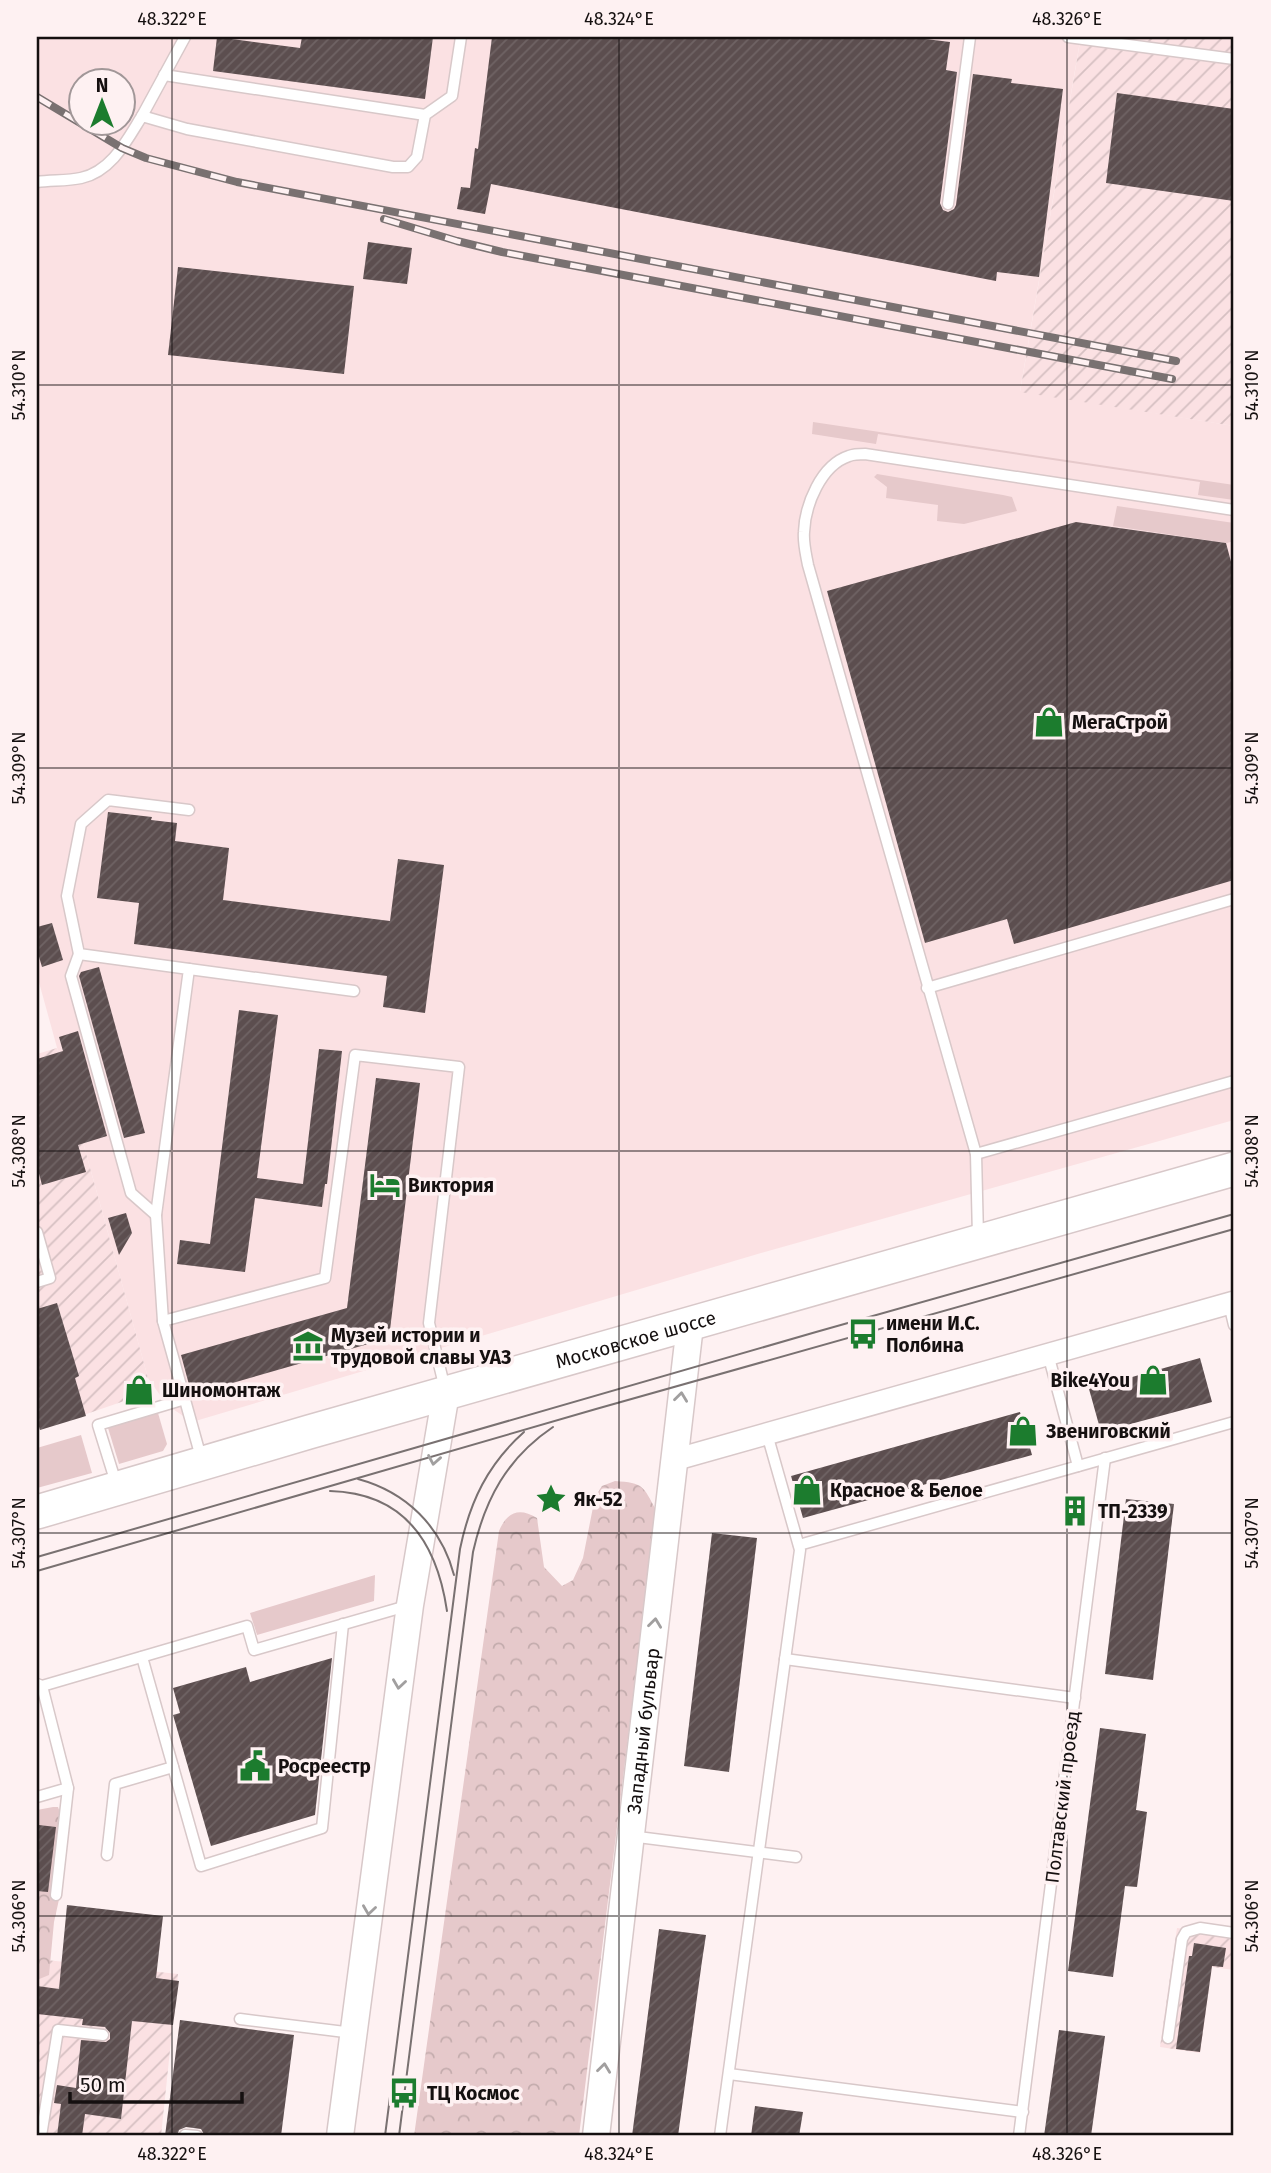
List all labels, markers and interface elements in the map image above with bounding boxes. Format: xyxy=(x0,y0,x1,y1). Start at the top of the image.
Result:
text: 48.322°E xyxy=(137,8,207,30)
text: 48.324°E xyxy=(584,8,654,30)
text: 48.326°E xyxy=(1032,8,1102,30)
north arrow xyxy=(66,66,136,136)
text: N xyxy=(96,74,108,97)
text: 54.310°N xyxy=(8,349,30,421)
text: 54.310°N xyxy=(1241,349,1263,421)
shop icon: МегаСтрой xyxy=(1032,705,1066,739)
place label: МегаСтрой xyxy=(1072,711,1168,734)
text: 54.309°N xyxy=(8,731,30,805)
text: 54.309°N xyxy=(1241,731,1263,805)
text: 54.308°N xyxy=(8,1114,30,1188)
text: 54.308°N xyxy=(1241,1114,1263,1188)
hotel icon: Виктория xyxy=(368,1168,402,1202)
place label: Виктория xyxy=(408,1174,494,1197)
street label: Московское шоссе xyxy=(553,1306,719,1373)
place label: имени И.С. Полбина xyxy=(886,1312,980,1357)
bus stop icon: имени И.С. Полбина xyxy=(846,1317,880,1351)
place label: Музей истории и трудовой славы УАЗ xyxy=(331,1324,511,1369)
museum icon: Музей истории и трудовой славы УАЗ xyxy=(291,1329,325,1363)
shop icon: Bike4You xyxy=(1136,1363,1170,1397)
place label: Bike4You xyxy=(1051,1369,1130,1392)
shop icon: Шиномонтаж xyxy=(122,1373,156,1407)
place label: Шиномонтаж xyxy=(162,1379,281,1402)
one-way arrow xyxy=(674,1392,689,1403)
shop icon: Звениговский xyxy=(1006,1414,1040,1448)
place label: Звениговский xyxy=(1045,1420,1171,1443)
one-way arrow xyxy=(427,1454,442,1466)
shop icon: Красное & Белое xyxy=(790,1473,824,1507)
place label: Красное & Белое xyxy=(830,1479,983,1502)
place icon: Як-52 xyxy=(534,1482,568,1516)
place label: Як-52 xyxy=(574,1488,623,1511)
building icon: ТП-2339 xyxy=(1058,1494,1092,1528)
text: 54.307°N xyxy=(8,1497,30,1569)
text: 54.307°N xyxy=(1241,1497,1263,1569)
place label: ТП-2339 xyxy=(1098,1500,1168,1523)
one-way arrow xyxy=(648,1618,663,1629)
street label: Западный бульвар xyxy=(622,1646,665,1815)
one-way arrow xyxy=(392,1679,407,1690)
street label: Полтавский проезд xyxy=(1041,1709,1084,1885)
public building icon: Росреестр xyxy=(238,1749,272,1783)
place label: Росреестр xyxy=(278,1755,371,1778)
text: 54.306°N xyxy=(8,1879,30,1953)
text: 54.306°N xyxy=(1241,1879,1263,1953)
one-way arrow xyxy=(362,1904,377,1916)
scale bar xyxy=(70,2061,242,2105)
one-way arrow xyxy=(596,2063,611,2074)
text: 50 m xyxy=(80,2072,126,2098)
bus stop icon: ТЦ Космос xyxy=(387,2076,421,2110)
place label: ТЦ Космос xyxy=(427,2082,519,2105)
text: 48.322°E xyxy=(137,2143,207,2165)
text: 48.324°E xyxy=(584,2143,654,2165)
text: 48.326°E xyxy=(1032,2143,1102,2165)

